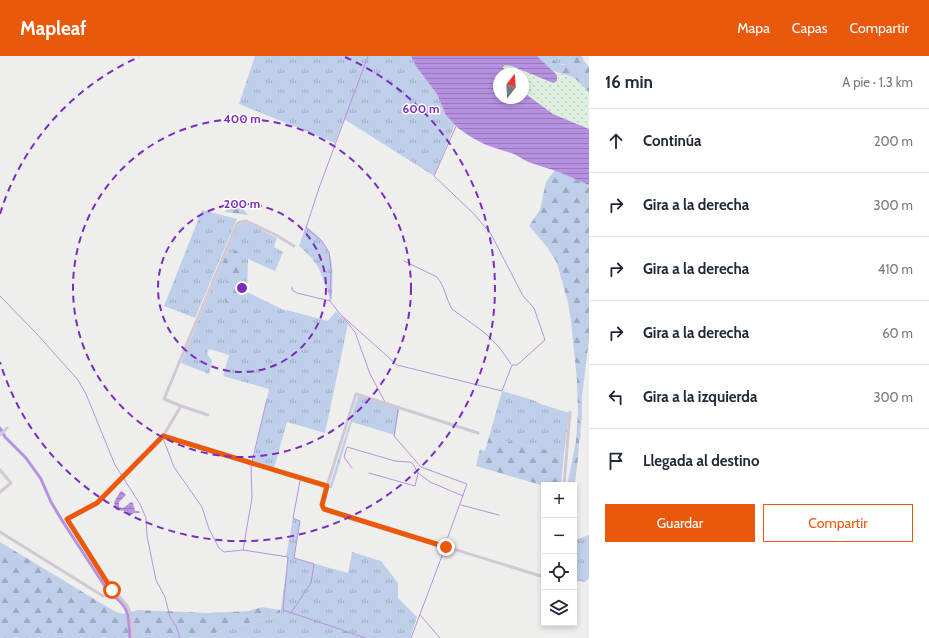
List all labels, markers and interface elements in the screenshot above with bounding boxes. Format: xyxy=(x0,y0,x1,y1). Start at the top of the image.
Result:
text: Mapleaf xyxy=(20,17,87,40)
text: Mapa xyxy=(737,19,770,37)
text: Capas xyxy=(792,19,828,37)
text: Compartir xyxy=(850,19,909,37)
north arrow xyxy=(493,68,529,104)
text: 16 min xyxy=(605,72,653,92)
text: A pie · 1.3 km xyxy=(842,74,913,90)
text: 600 m xyxy=(403,101,439,116)
text: 400 m xyxy=(223,111,261,126)
icon: ahead xyxy=(605,130,627,152)
text: Continúa xyxy=(643,132,701,150)
text: 200 m xyxy=(874,133,913,149)
icon: right xyxy=(605,194,627,216)
text: 200 m xyxy=(224,196,260,211)
text: Gira a la derecha xyxy=(643,196,749,214)
text: 300 m xyxy=(873,197,913,213)
icon: right xyxy=(605,258,627,280)
text: Gira a la derecha xyxy=(643,260,749,278)
text: 410 m xyxy=(878,261,913,277)
centre of rings xyxy=(235,281,249,295)
icon: right xyxy=(605,322,627,344)
text: Gira a la derecha xyxy=(643,324,749,342)
text: 60 m xyxy=(882,325,913,341)
icon: left xyxy=(605,386,627,408)
text: Gira a la izquierda xyxy=(643,388,757,406)
text: 300 m xyxy=(873,389,913,405)
icon: arrive xyxy=(605,450,627,472)
text: Llegada al destino xyxy=(643,452,759,470)
map controls xyxy=(541,482,577,626)
button: + xyxy=(541,482,577,518)
button: Guardar xyxy=(605,504,755,542)
button: Compartir xyxy=(763,504,913,542)
button: − xyxy=(541,518,577,554)
route end xyxy=(437,538,455,556)
button: locate xyxy=(541,554,577,590)
route start xyxy=(103,581,121,599)
button: layers xyxy=(541,590,577,626)

